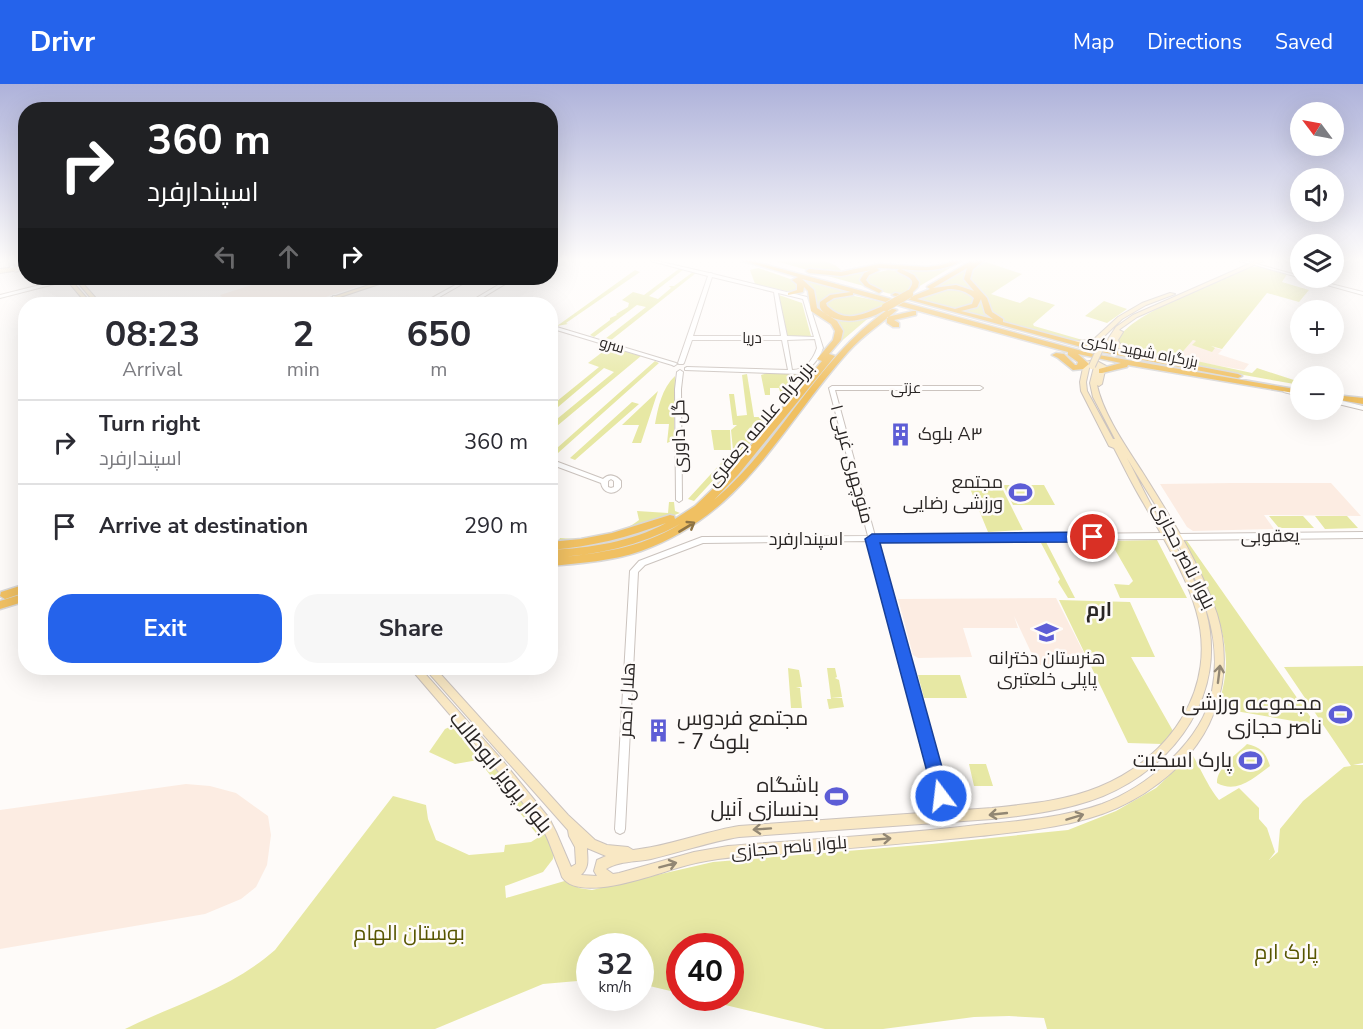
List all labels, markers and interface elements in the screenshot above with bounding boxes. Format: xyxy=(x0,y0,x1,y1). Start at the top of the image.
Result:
text: Drivr xyxy=(30,23,95,61)
text: Map xyxy=(1073,28,1114,56)
text: Directions xyxy=(1147,28,1242,56)
text: Saved xyxy=(1275,28,1333,56)
north arrow xyxy=(1290,102,1344,156)
map controls xyxy=(1290,102,1344,420)
text: 360 m xyxy=(147,112,271,169)
icon: right xyxy=(48,126,126,204)
button: sound xyxy=(1290,168,1344,222)
text: اسپندارفرد xyxy=(147,174,259,211)
button: layers xyxy=(1290,234,1344,288)
icon: left xyxy=(209,240,242,273)
icon: ahead xyxy=(272,240,305,273)
icon: right xyxy=(335,240,368,273)
button: + xyxy=(1290,300,1344,354)
text: 08:23 xyxy=(105,310,200,359)
text: 2 xyxy=(292,310,314,359)
text: 650 xyxy=(406,310,471,359)
street label: دریا xyxy=(742,328,762,348)
street label: بزرگراه شهید باکری xyxy=(1080,330,1200,372)
street label: سرو xyxy=(597,332,627,358)
text: Arrival xyxy=(122,356,182,383)
text: min xyxy=(287,356,320,383)
text: m xyxy=(430,356,447,383)
street label: بزرگراه علامه جعفری xyxy=(701,356,819,492)
button: − xyxy=(1290,366,1344,420)
street label: عزتی xyxy=(891,378,921,398)
street label: گل داوری xyxy=(666,399,692,473)
street label: منوچهری غربی ۱ xyxy=(825,402,879,526)
text: Turn right xyxy=(99,409,200,439)
building icon: بلوک A۳ xyxy=(887,421,913,447)
place label: بلوک A۳ xyxy=(918,422,983,446)
icon: right xyxy=(48,426,81,459)
text: 360 m xyxy=(464,427,528,457)
text: اسپندارفرد xyxy=(99,445,182,472)
place label: مجتمع ورزشی رضایی xyxy=(903,470,1003,515)
sports icon: مجتمع ورزشی رضایی xyxy=(1008,479,1034,505)
street label: بلوار ناصر حجازی xyxy=(1147,499,1221,613)
icon: arrive xyxy=(48,510,81,543)
text: Arrive at destination xyxy=(99,511,308,541)
text: 290 m xyxy=(464,511,528,541)
pin xyxy=(1067,511,1118,562)
one-way arrow xyxy=(678,520,695,532)
icon: arrive xyxy=(1076,520,1109,553)
street label: یعقوبی xyxy=(1240,523,1300,549)
street label: اسپندارفرد xyxy=(769,527,843,551)
button: Exit xyxy=(48,594,282,663)
button: Share xyxy=(294,594,528,663)
district label: ارم xyxy=(1086,596,1112,623)
school or university icon: هنرستان دخترانه پاپلی خلعتبری xyxy=(1034,619,1060,645)
place label: هنرستان دخترانه پاپلی خلعتبری xyxy=(989,646,1105,691)
street label: هلال احمر xyxy=(613,662,641,739)
one-way arrow xyxy=(1214,665,1225,684)
place label: مجموعه ورزشی ناصر حجازی xyxy=(1181,689,1322,741)
sports icon: مجموعه ورزشی ناصر حجازی xyxy=(1327,702,1353,728)
place label: مجتمع فردوس - بلوک 7 xyxy=(677,704,808,756)
street label: بلوار پرویز ابوطالب xyxy=(443,705,559,839)
building icon: مجتمع فردوس - بلوک 7 xyxy=(646,717,672,743)
place label: پارک اسکیت xyxy=(1133,746,1232,774)
sports icon: پارک اسکیت xyxy=(1237,747,1263,773)
position arrow xyxy=(909,764,973,828)
place label: باشگاه بدنسازی آنیل xyxy=(710,771,819,823)
sports icon: باشگاه بدنسازی آنیل xyxy=(824,784,850,810)
one-way arrow xyxy=(989,809,1009,820)
one-way arrow xyxy=(1065,811,1084,822)
one-way arrow xyxy=(752,824,772,835)
street label: بلوار ناصر حجازی xyxy=(730,830,848,864)
one-way arrow xyxy=(871,833,891,844)
one-way arrow xyxy=(658,858,677,870)
park label: بوستان الهام xyxy=(353,919,465,947)
speed limit sign: 40 xyxy=(666,933,744,1011)
park label: پارک ارم xyxy=(1254,938,1318,966)
text: 32 xyxy=(597,944,633,985)
text: km/h xyxy=(598,977,632,997)

